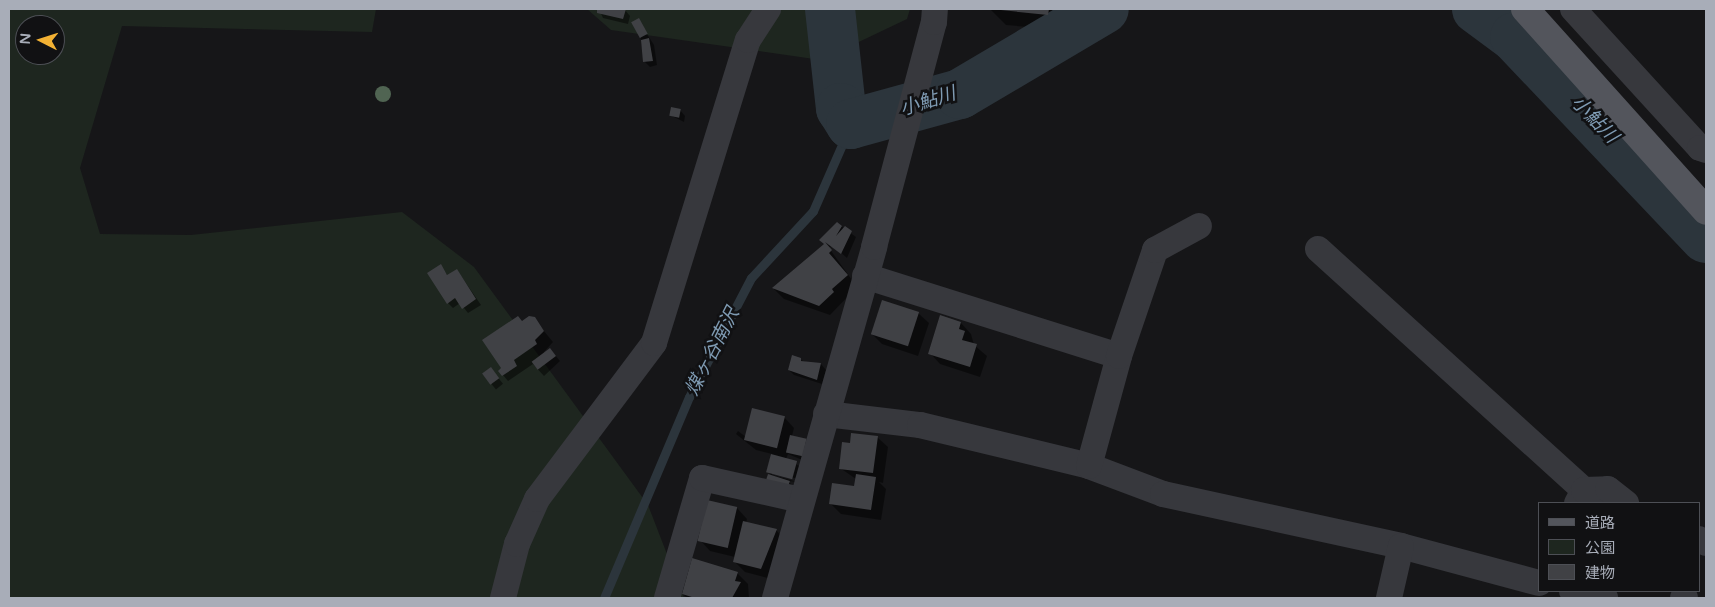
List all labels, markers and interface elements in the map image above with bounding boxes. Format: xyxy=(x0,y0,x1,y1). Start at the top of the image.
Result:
north arrow xyxy=(15,15,65,65)
text: N xyxy=(17,32,35,45)
water label: 小鮎川 xyxy=(897,83,959,121)
water label: 小鮎川 xyxy=(1566,92,1622,148)
water label: 煤ヶ谷南沢 xyxy=(681,305,745,399)
legend xyxy=(1538,502,1700,592)
text: 道路 xyxy=(1585,514,1615,532)
text: 公園 xyxy=(1585,539,1615,557)
text: 建物 xyxy=(1585,564,1615,582)

